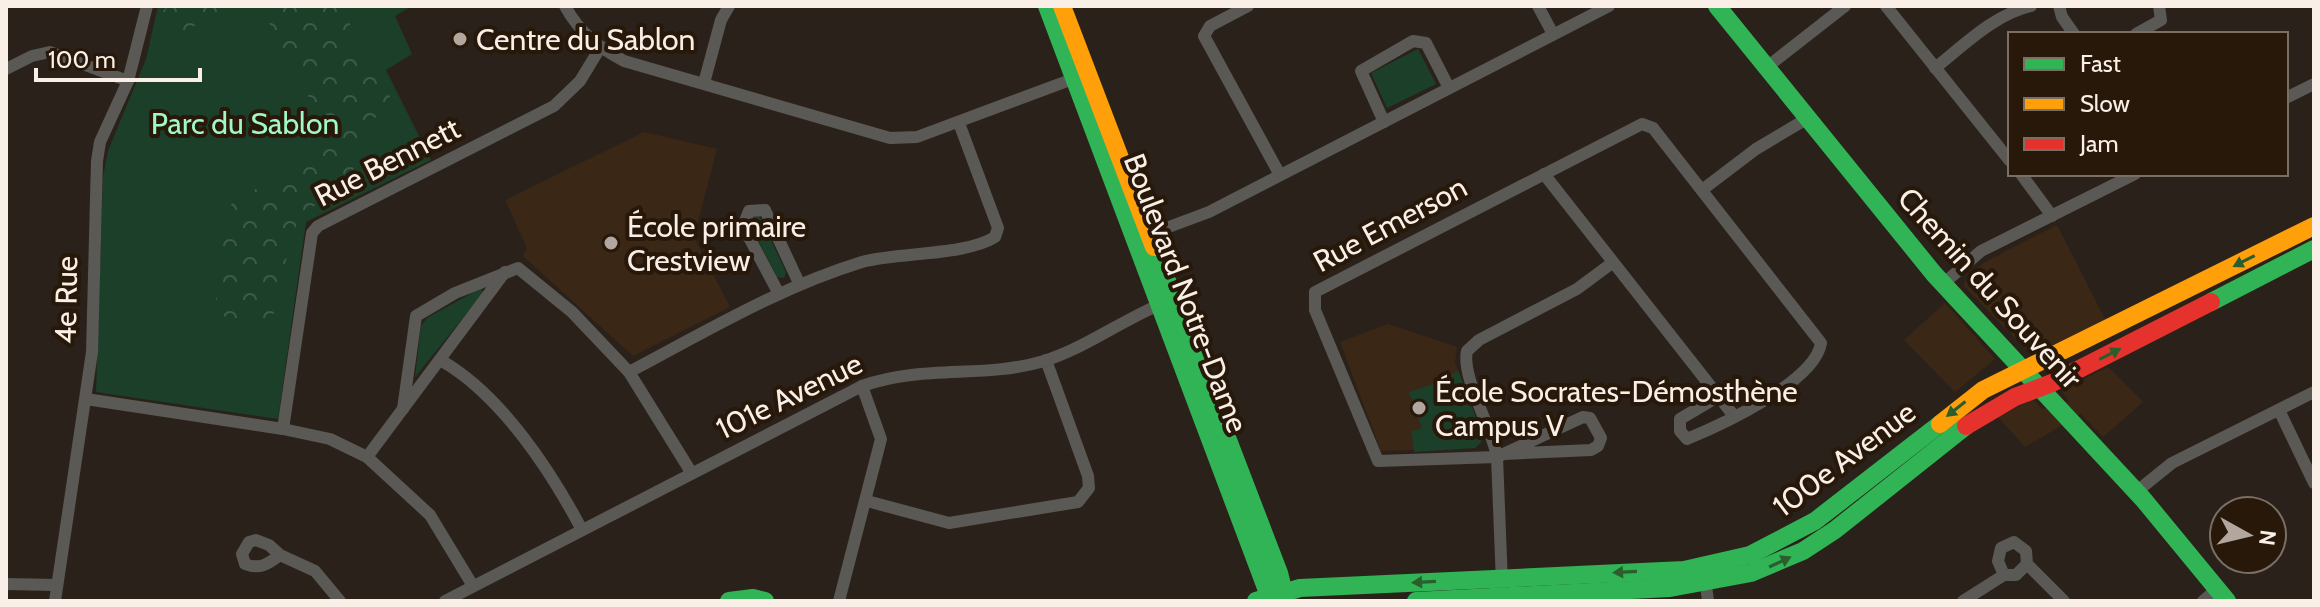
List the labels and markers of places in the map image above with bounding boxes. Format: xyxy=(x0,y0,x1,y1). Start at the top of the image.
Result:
place label: Centre du Sablon xyxy=(476,21,695,58)
marker: Centre du Sablon xyxy=(451,30,469,48)
place label: École primaire Crestview xyxy=(627,208,806,279)
marker: École primaire Crestview xyxy=(602,234,620,252)
place label: École Socrates-Démosthène Campus V xyxy=(1435,373,1798,444)
marker: École Socrates-Démosthène Campus V xyxy=(1410,399,1428,417)

